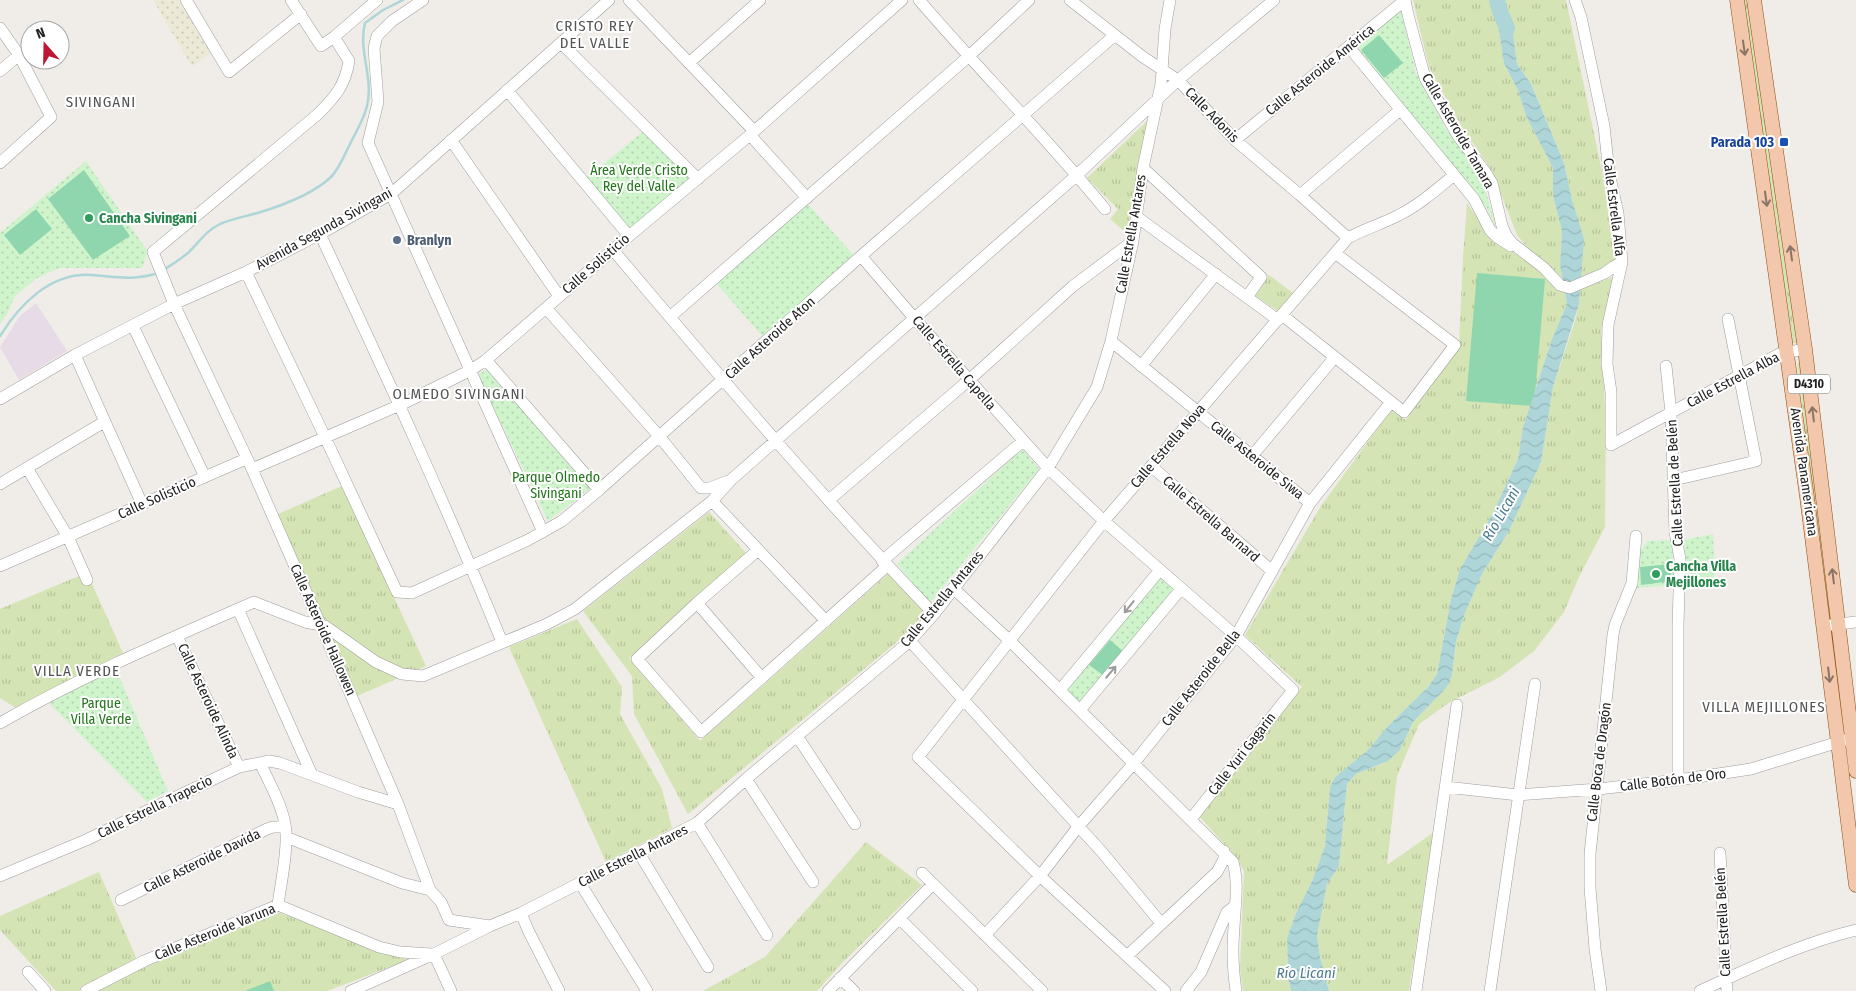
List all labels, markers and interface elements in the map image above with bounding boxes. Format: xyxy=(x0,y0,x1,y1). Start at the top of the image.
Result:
district label: CRISTO REY DEL VALLE xyxy=(556,17,634,52)
north arrow xyxy=(20,20,70,70)
street label: Calle Asteroide América xyxy=(1262,21,1378,119)
text: N xyxy=(34,24,48,43)
one-way arrow xyxy=(1740,40,1750,56)
street label: Calle Asteroide Tamara xyxy=(1418,70,1498,192)
street label: Calle Adonis xyxy=(1181,84,1243,146)
district label: SIVINGANI xyxy=(66,93,136,111)
place label: Parada 103 xyxy=(1711,134,1774,151)
marker: Parada 103 xyxy=(1778,136,1790,148)
street label: Calle Estrella Alfa xyxy=(1600,157,1628,257)
park label: Área Verde Cristo Rey del Valle xyxy=(590,161,688,195)
street label: Calle Estrella Antares xyxy=(1112,173,1150,295)
street label: Avenida Segunda Sivingani xyxy=(253,184,395,274)
one-way arrow xyxy=(1761,191,1771,207)
place label: Cancha Sivingani xyxy=(99,210,197,227)
marker: Cancha Sivingani xyxy=(83,212,95,224)
street label: Calle Solisticio xyxy=(559,230,633,298)
place label: Branlyn xyxy=(407,232,452,249)
marker: Branlyn xyxy=(391,234,403,246)
one-way arrow xyxy=(1786,246,1796,262)
street label: Calle Asteroide Aton xyxy=(721,293,819,383)
street label: Calle Estrella Capella xyxy=(908,312,1000,414)
street label: Calle Estrella Alba xyxy=(1684,348,1782,412)
road number: D4310 xyxy=(1788,374,1830,394)
district label: OLMEDO SIVINGANI xyxy=(393,385,525,403)
street label: Calle Estrella Nova xyxy=(1127,400,1209,492)
street label: Avenida Panamericana xyxy=(1787,407,1821,538)
one-way arrow xyxy=(1808,407,1818,423)
street label: Calle Asteroide Siwa xyxy=(1207,417,1307,503)
street label: Calle Estrella de Belén xyxy=(1663,419,1687,547)
park label: Parque Olmedo Sivingani xyxy=(512,469,600,502)
street label: Calle Estrella Barnard xyxy=(1159,472,1263,566)
street label: Calle Solisticio xyxy=(115,473,199,523)
water label: Río Licani xyxy=(1478,484,1524,544)
street label: Calle Estrella Antares xyxy=(897,547,987,651)
place label: Cancha Villa Mejillones xyxy=(1666,558,1736,591)
street label: Calle Asteroide Hallowen xyxy=(286,562,360,698)
marker: Cancha Villa Mejillones xyxy=(1650,568,1662,580)
one-way arrow xyxy=(1828,568,1838,584)
one-way arrow xyxy=(1123,600,1134,613)
street label: Calle Asteroide Bella xyxy=(1158,626,1244,730)
street label: Calle Asteroide Alinda xyxy=(174,641,242,761)
district label: VILLA VERDE xyxy=(34,662,120,680)
one-way arrow xyxy=(1106,666,1117,679)
one-way arrow xyxy=(1824,667,1834,683)
park label: Parque Villa Verde xyxy=(71,695,131,728)
district label: VILLA MEJILLONES xyxy=(1702,698,1826,716)
street label: Calle Boca de Dragón xyxy=(1583,701,1615,823)
street label: Calle Yuri Gagarin xyxy=(1204,709,1280,799)
street label: Calle Botón de Oro xyxy=(1619,765,1727,795)
street label: Calle Estrella Trapecio xyxy=(95,772,215,842)
street label: Calle Estrella Antares xyxy=(575,821,691,891)
street label: Calle Asteroide Davida xyxy=(141,825,263,897)
street label: Calle Estrella Belén xyxy=(1712,867,1734,977)
street label: Calle Asteroide Varuna xyxy=(152,900,278,964)
water label: Río Licani xyxy=(1276,964,1336,982)

